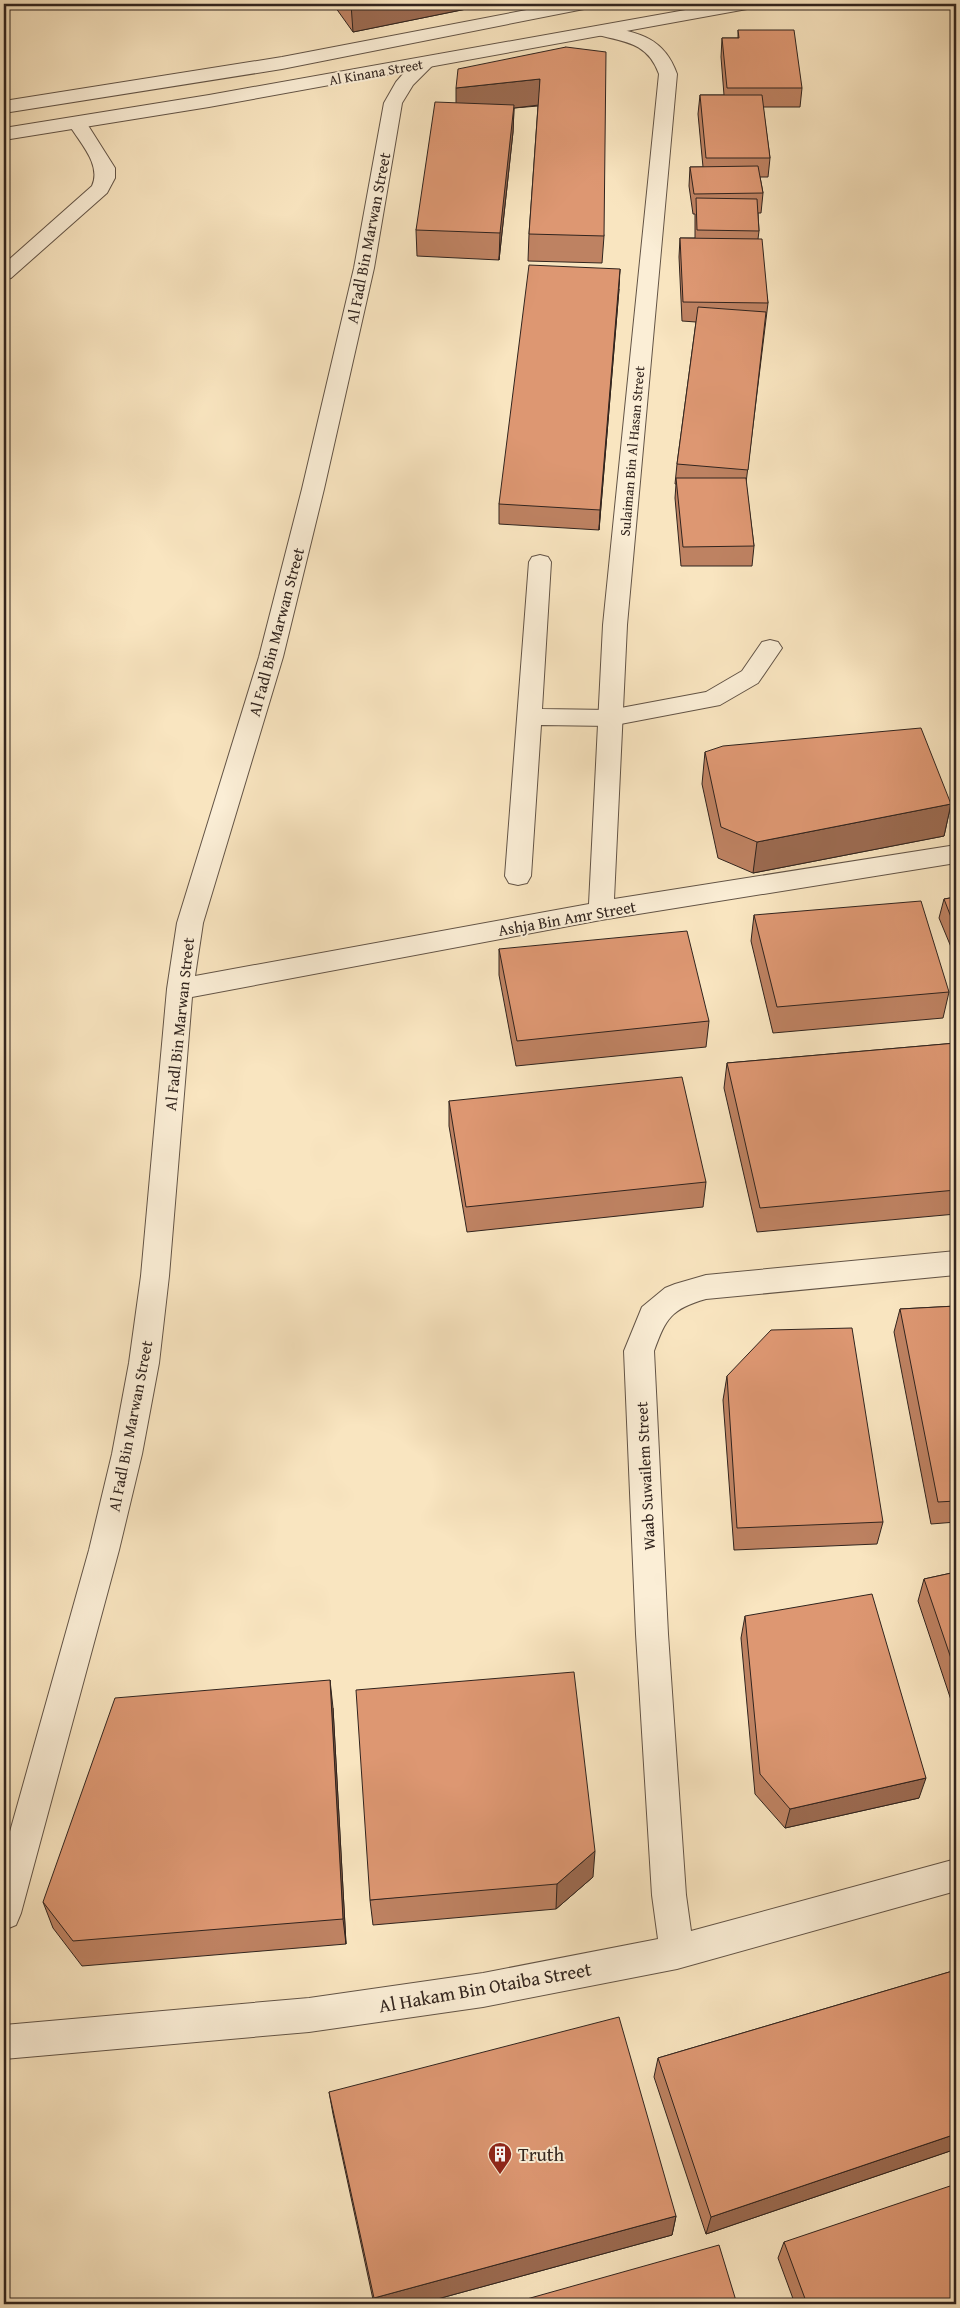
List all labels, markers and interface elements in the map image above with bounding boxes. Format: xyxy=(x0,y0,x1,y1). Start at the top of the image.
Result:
street label: Al Kinana Street xyxy=(327,54,425,90)
street label: Al Fadl Bin Marwan Street xyxy=(340,150,396,326)
street label: Sulaiman Bin Al Hasan Street xyxy=(615,365,649,537)
street label: Al Fadl Bin Marwan Street xyxy=(242,545,310,719)
street label: Ashja Bin Amr Street xyxy=(496,894,638,942)
street label: Al Fadl Bin Marwan Street xyxy=(158,936,200,1112)
street label: Al Fadl Bin Marwan Street xyxy=(102,1338,158,1514)
street label: Waab Suwailem Street xyxy=(629,1401,661,1551)
street label: Al Hakam Bin Otaiba Street xyxy=(376,1954,594,2020)
place label: Truth xyxy=(518,2140,564,2168)
building icon: Truth xyxy=(487,2141,513,2175)

